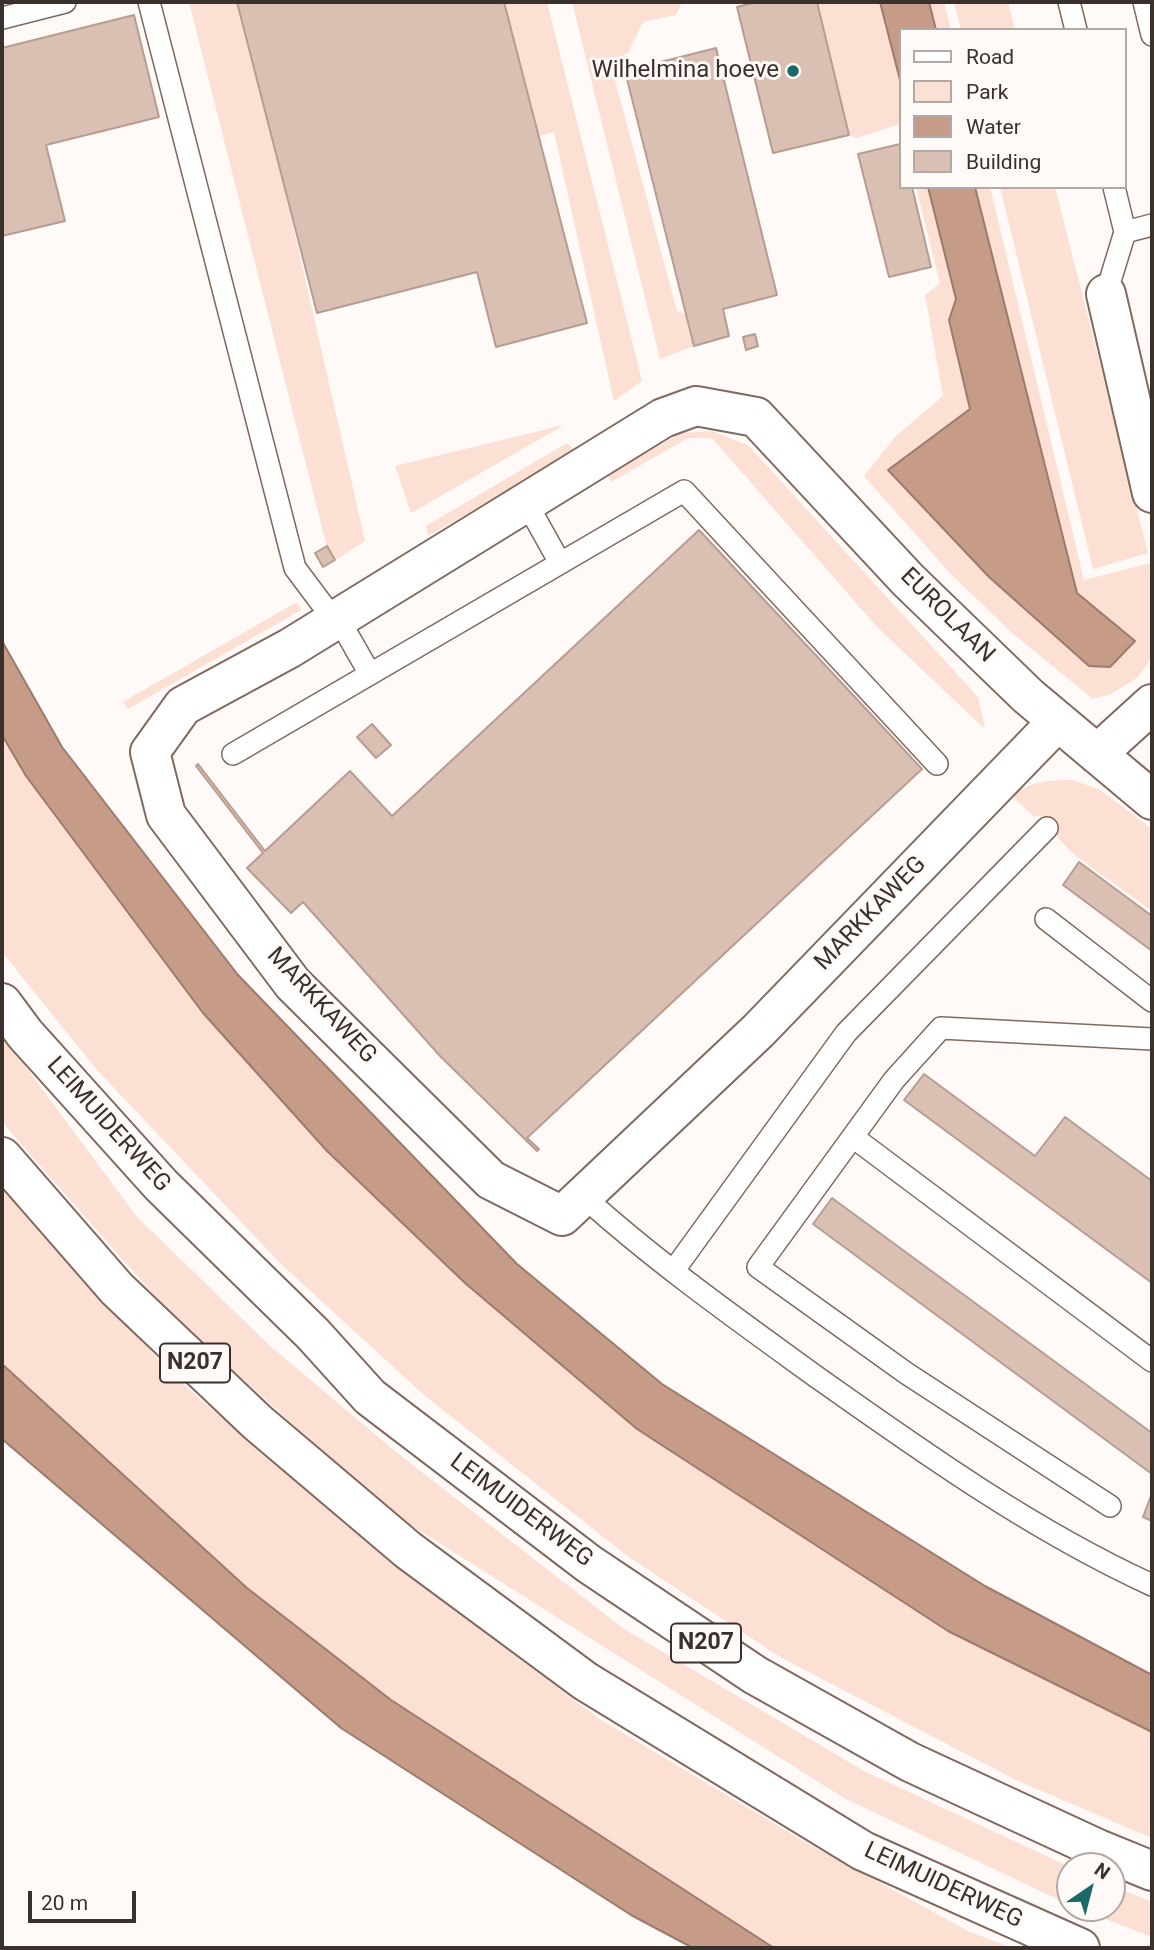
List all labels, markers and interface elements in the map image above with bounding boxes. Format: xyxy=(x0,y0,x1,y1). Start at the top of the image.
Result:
legend xyxy=(898,28,1126,189)
text: Road xyxy=(966,45,1014,69)
place label: Wilhelmina hoeve xyxy=(591,57,779,85)
marker: Wilhelmina hoeve xyxy=(785,63,801,79)
text: Park xyxy=(966,80,1008,104)
text: Water xyxy=(966,115,1021,139)
text: Building xyxy=(966,150,1041,174)
street label: EUROLAAN xyxy=(894,563,1000,669)
street label: MARKKAWEG xyxy=(809,851,933,977)
street label: MARKKAWEG xyxy=(260,942,382,1070)
street label: LEIMUIDERWEG xyxy=(40,1052,176,1198)
road number: N207 xyxy=(160,1344,230,1382)
street label: LEIMUIDERWEG xyxy=(444,1448,598,1574)
road number: N207 xyxy=(671,1624,741,1662)
street label: LEIMUIDERWEG xyxy=(859,1837,1027,1935)
north arrow xyxy=(1056,1852,1126,1922)
text: N xyxy=(1090,1858,1114,1884)
scale bar xyxy=(32,1876,140,1920)
text: 20 m xyxy=(41,1891,88,1915)

